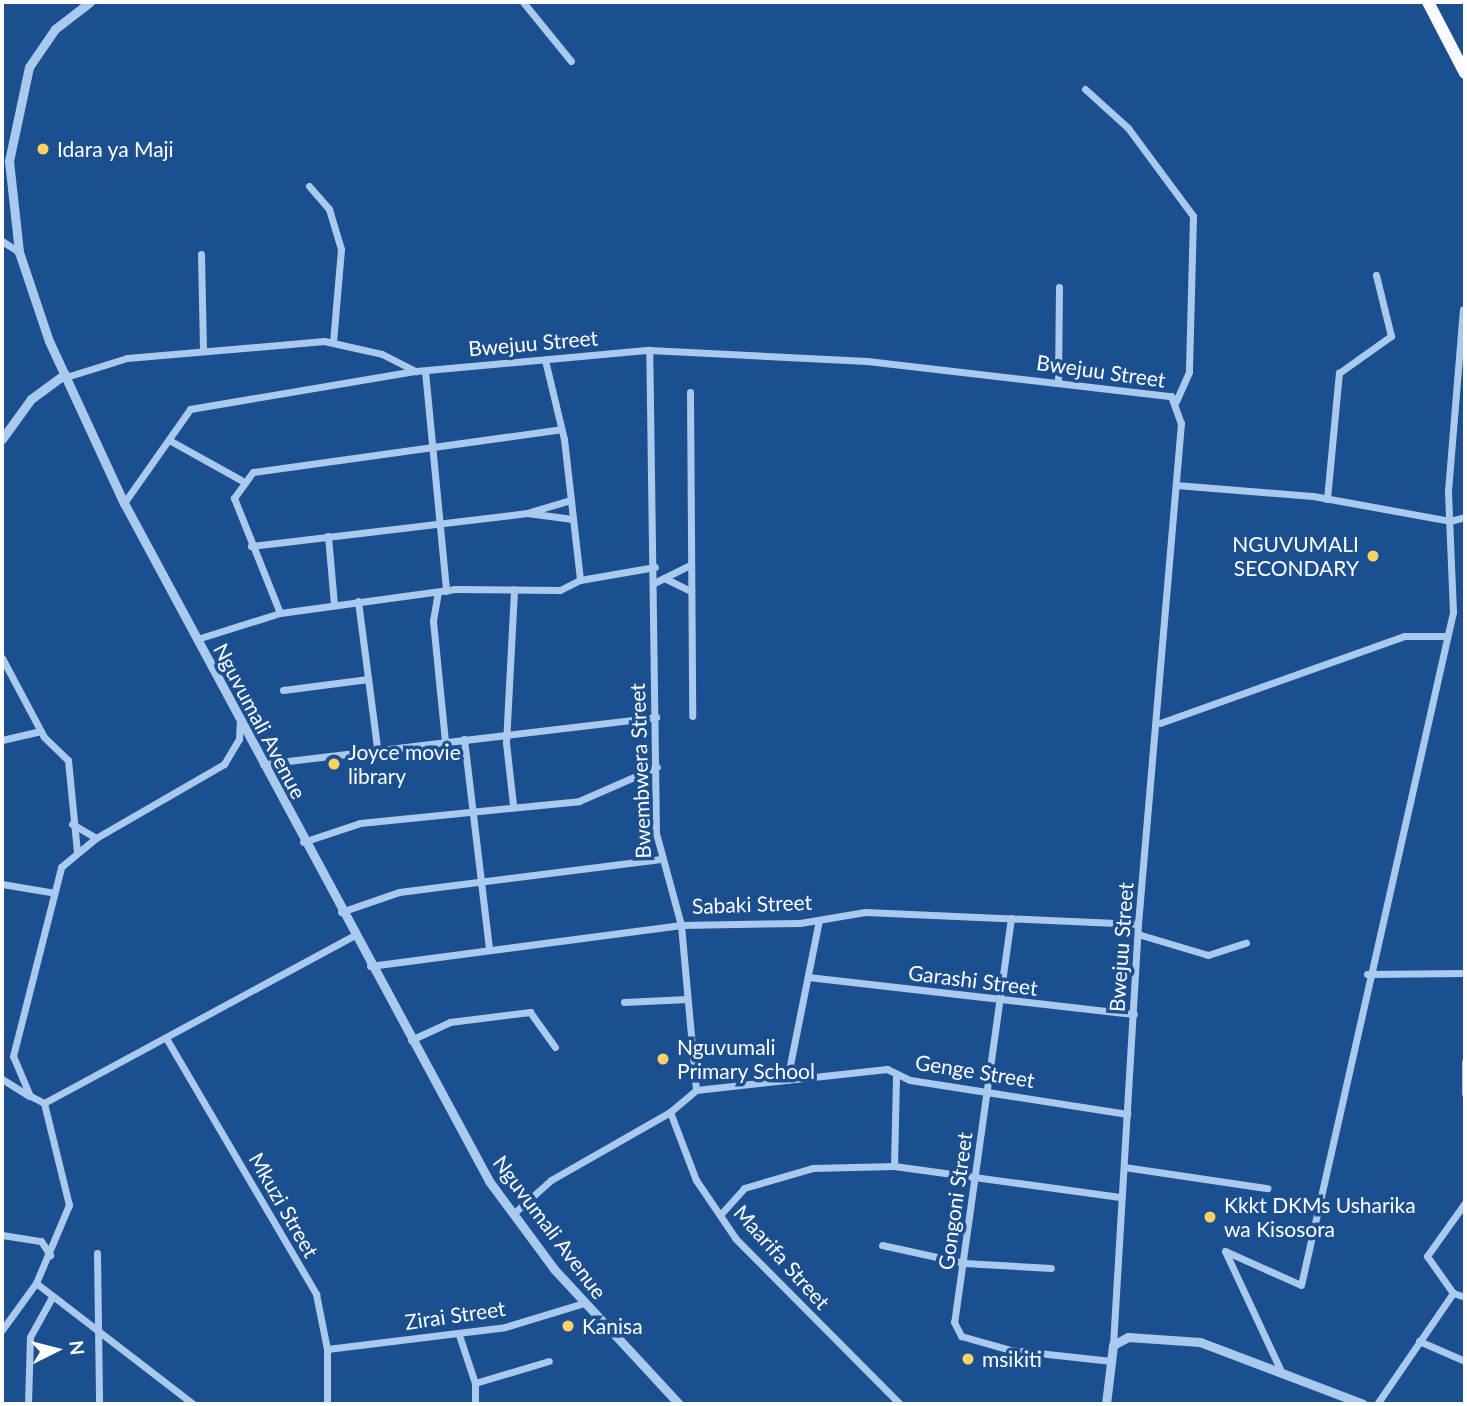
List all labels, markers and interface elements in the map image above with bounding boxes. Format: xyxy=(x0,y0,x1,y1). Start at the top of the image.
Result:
place label: Idara ya Maji xyxy=(57,136,174,162)
marker: Idara ya Maji xyxy=(35,141,51,157)
street label: Bwejuu Street xyxy=(467,325,599,361)
street label: Bwejuu Street xyxy=(1035,349,1167,393)
place label: NGUVUMALI SECONDARY xyxy=(1232,531,1359,581)
marker: NGUVUMALI SECONDARY xyxy=(1365,548,1381,564)
street label: Nguvumali Avenue xyxy=(208,639,312,803)
street label: Bwembwera Street xyxy=(624,683,656,859)
place label: Joyce movie library xyxy=(348,739,461,789)
marker: Joyce movie library xyxy=(326,756,342,772)
street label: Bwejuu Street xyxy=(1104,881,1138,1013)
street label: Sabaki Street xyxy=(691,889,813,919)
street label: Garashi Street xyxy=(907,960,1039,1000)
place label: Nguvumali Primary School xyxy=(677,1034,815,1084)
street label: Genge Street xyxy=(914,1049,1036,1093)
marker: Nguvumali Primary School xyxy=(655,1051,671,1067)
street label: Gongoni Street xyxy=(933,1130,977,1272)
street label: Mkuzi Street xyxy=(244,1148,324,1262)
street label: Nguvumali Avenue xyxy=(488,1150,612,1304)
place label: Kkkt DKMs Usharika wa Kisosora xyxy=(1224,1192,1416,1242)
street label: Maarifa Street xyxy=(729,1200,835,1314)
marker: Kkkt DKMs Usharika wa Kisosora xyxy=(1202,1209,1218,1225)
street label: Zirai Street xyxy=(403,1295,507,1335)
place label: Kanisa xyxy=(582,1313,643,1339)
north arrow xyxy=(21,1315,91,1385)
marker: Kanisa xyxy=(560,1318,576,1334)
text: N xyxy=(65,1339,90,1356)
place label: msikiti xyxy=(982,1346,1042,1372)
marker: msikiti xyxy=(960,1351,976,1367)

